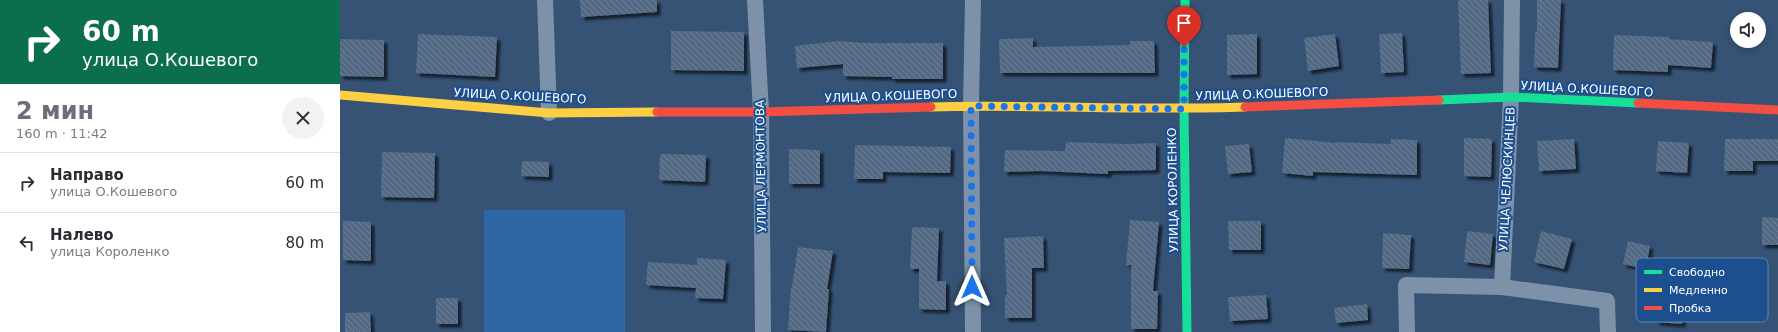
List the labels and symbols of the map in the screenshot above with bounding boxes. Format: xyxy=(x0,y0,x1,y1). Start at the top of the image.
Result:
pin xyxy=(1167,6,1201,47)
street label: УЛИЦА О.КОШЕВОГО xyxy=(1520,79,1654,99)
street label: УЛИЦА О.КОШЕВОГО xyxy=(1195,85,1329,103)
street label: УЛИЦА О.КОШЕВОГО xyxy=(453,86,587,106)
street label: УЛИЦА О.КОШЕВОГО xyxy=(824,87,958,105)
street label: УЛИЦА ЛЕРМОНТОВА xyxy=(753,99,769,232)
street label: УЛИЦА ЧЕЛЮСКИНЦЕВ xyxy=(1496,106,1518,252)
street label: УЛИЦА КОРОЛЕНКО xyxy=(1165,127,1181,253)
legend xyxy=(1636,258,1768,322)
position arrow xyxy=(951,266,993,308)
text: Свободно xyxy=(1669,266,1725,279)
text: Медленно xyxy=(1669,284,1728,297)
text: Пробка xyxy=(1669,302,1711,315)

